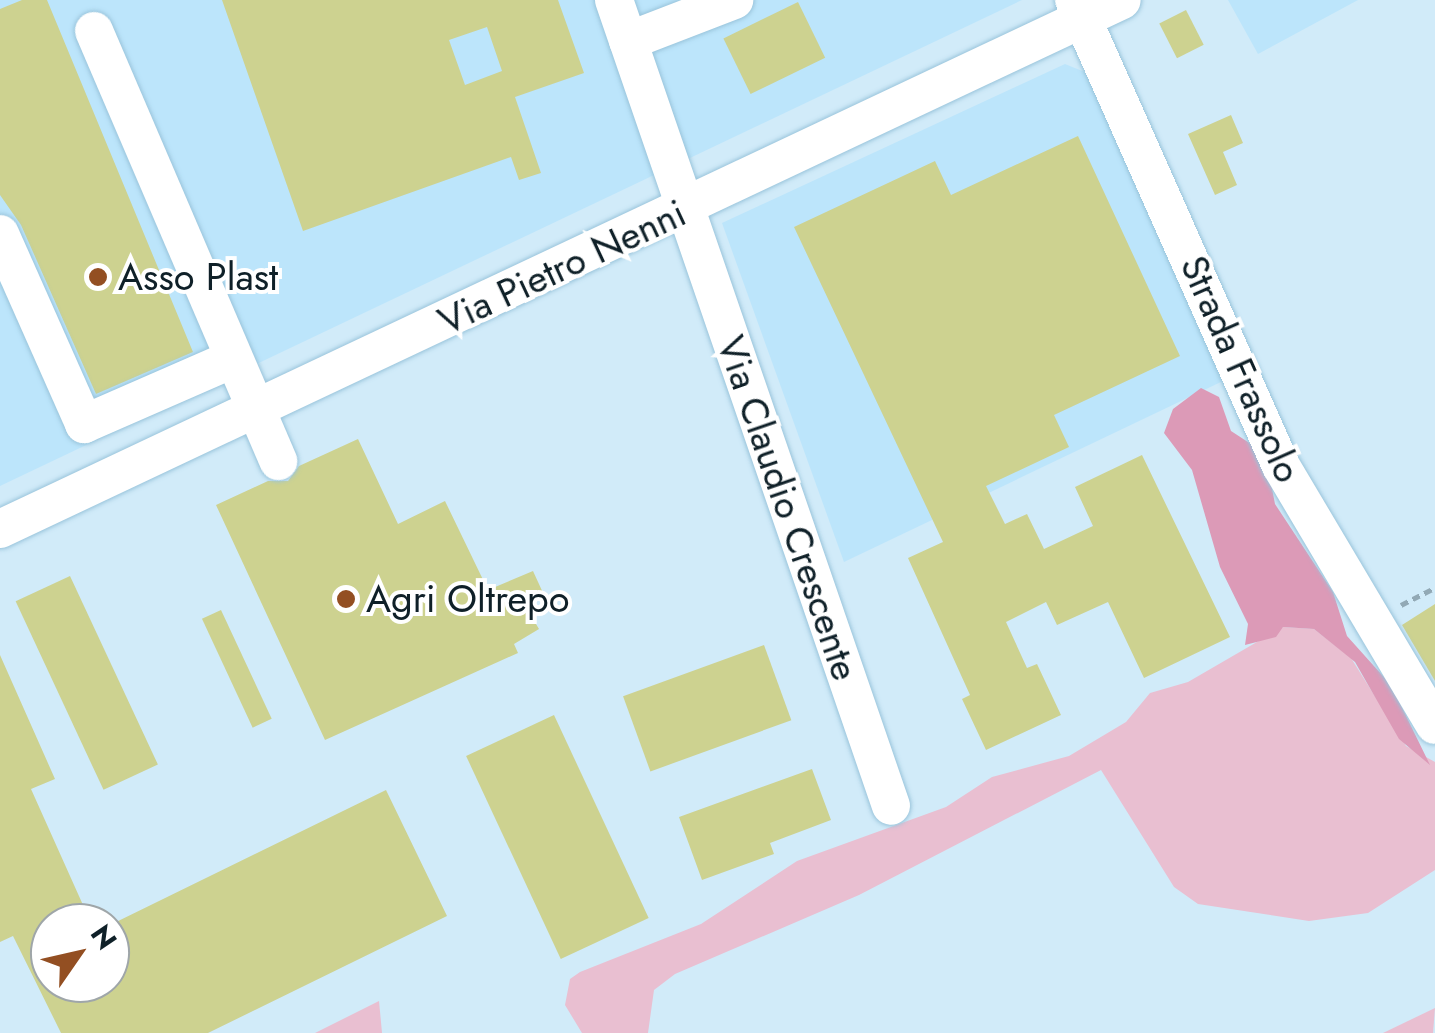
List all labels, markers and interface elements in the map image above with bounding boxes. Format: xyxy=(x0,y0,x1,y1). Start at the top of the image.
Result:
street label: Via Pietro Nenni xyxy=(431,190,693,344)
street label: Strada Frassolo xyxy=(1171,249,1311,489)
place label: Asso Plast xyxy=(118,254,278,300)
marker: Asso Plast xyxy=(87,266,109,288)
street label: Via Claudio Crescente xyxy=(708,330,868,686)
place label: Agri Oltrepo xyxy=(366,576,569,622)
marker: Agri Oltrepo xyxy=(335,588,357,610)
north arrow xyxy=(30,903,130,1003)
text: N xyxy=(80,916,127,958)

